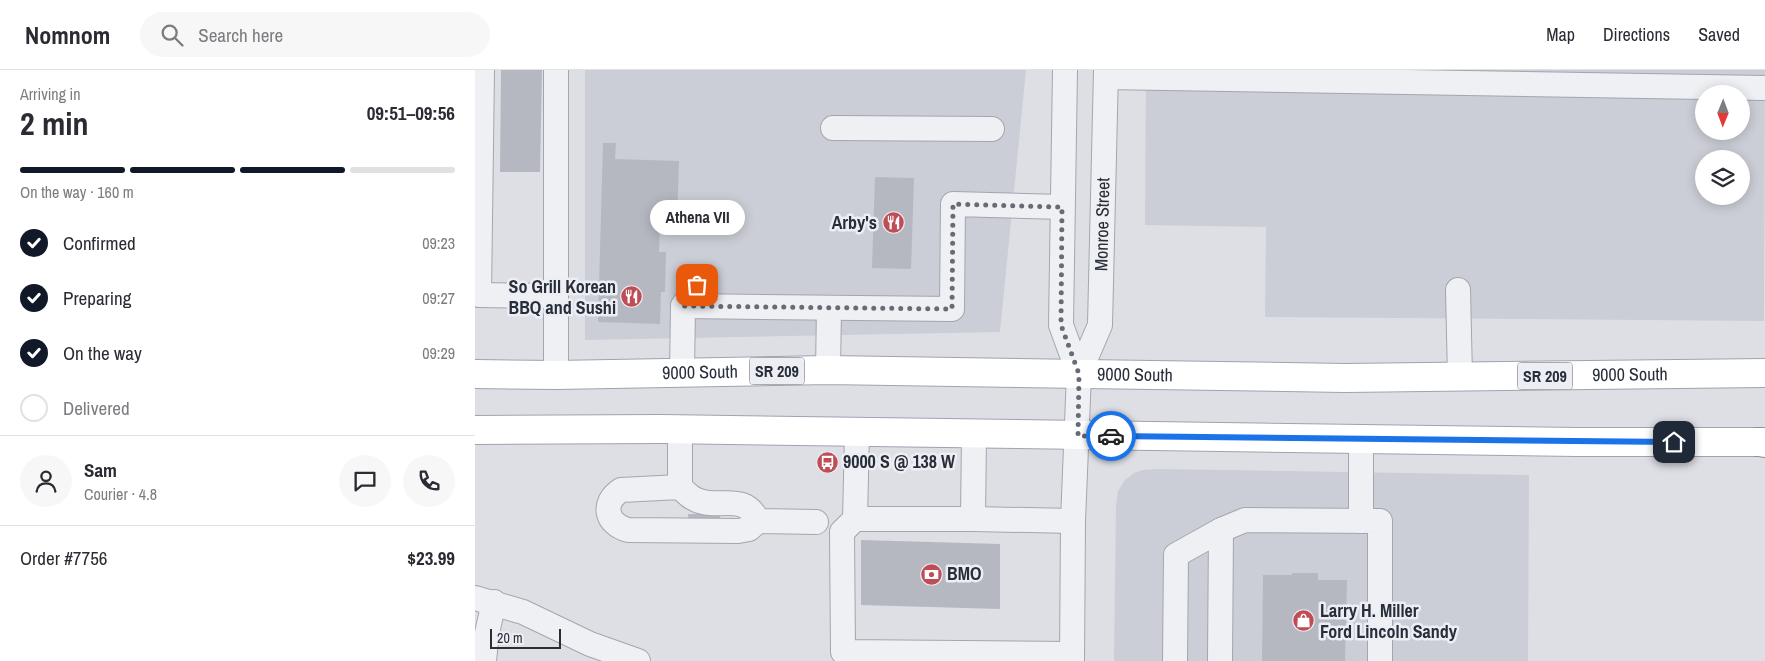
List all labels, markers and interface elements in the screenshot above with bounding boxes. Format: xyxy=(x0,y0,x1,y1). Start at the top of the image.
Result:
search box xyxy=(140,12,490,57)
text: Nomnom xyxy=(25,19,110,51)
icon: search xyxy=(158,21,186,49)
text: Search here xyxy=(198,22,283,48)
text: Map xyxy=(1546,22,1575,47)
text: Directions xyxy=(1603,22,1670,47)
text: Saved xyxy=(1698,22,1740,47)
text: Arriving in xyxy=(20,83,81,105)
north arrow xyxy=(1695,85,1750,140)
map controls xyxy=(1695,85,1750,205)
text: 09:51–09:56 xyxy=(367,100,455,126)
text: 2 min xyxy=(20,102,89,145)
button: layers xyxy=(1695,150,1750,205)
street label: Monroe Street xyxy=(1088,177,1115,271)
text: On the way · 160 m xyxy=(20,181,134,203)
callout: Athena VII xyxy=(649,200,745,235)
text: Athena VII xyxy=(665,206,730,228)
place label: Arby's xyxy=(832,210,877,235)
restaurant icon: Arby's xyxy=(881,211,905,235)
icon: check xyxy=(20,229,48,257)
text: Confirmed xyxy=(63,230,136,256)
text: 09:23 xyxy=(422,232,455,254)
pin xyxy=(676,264,718,306)
icon: bag xyxy=(683,271,711,299)
place label: So Grill Korean BBQ and Sushi xyxy=(509,274,616,320)
icon: check xyxy=(20,284,48,312)
text: Preparing xyxy=(63,285,131,311)
restaurant icon: So Grill Korean BBQ and Sushi xyxy=(620,285,644,309)
text: 09:27 xyxy=(422,287,455,309)
icon: check xyxy=(20,339,48,367)
text: On the way xyxy=(63,340,142,366)
text: 09:29 xyxy=(422,342,455,364)
road number: SR 209 xyxy=(749,358,805,384)
street label: 9000 South xyxy=(662,359,738,385)
street label: 9000 South xyxy=(1097,361,1173,387)
street label: 9000 South xyxy=(1592,361,1668,387)
road number: SR 209 xyxy=(1517,362,1573,390)
text: Delivered xyxy=(63,395,130,421)
courier xyxy=(1086,411,1136,461)
pin xyxy=(1653,421,1695,463)
icon: car xyxy=(1097,422,1125,450)
icon: home xyxy=(1660,428,1688,456)
place label: 9000 S @ 138 W xyxy=(843,449,955,474)
bus stop icon: 9000 S @ 138 W xyxy=(815,450,839,474)
button: person xyxy=(20,455,72,507)
button: chat xyxy=(339,455,391,507)
button: phone xyxy=(403,455,455,507)
text: Sam xyxy=(84,457,117,483)
text: Courier · 4.8 xyxy=(84,483,157,505)
text: Order #7756 xyxy=(20,545,107,571)
text: $23.99 xyxy=(407,545,455,571)
place label: BMO xyxy=(947,561,981,586)
bank icon: BMO xyxy=(919,562,943,586)
place label: Larry H. Miller Ford Lincoln Sandy xyxy=(1320,598,1458,644)
shop icon: Larry H. Miller Ford Lincoln Sandy xyxy=(1292,609,1316,633)
scale bar xyxy=(490,626,561,649)
text: 20 m xyxy=(497,629,523,647)

